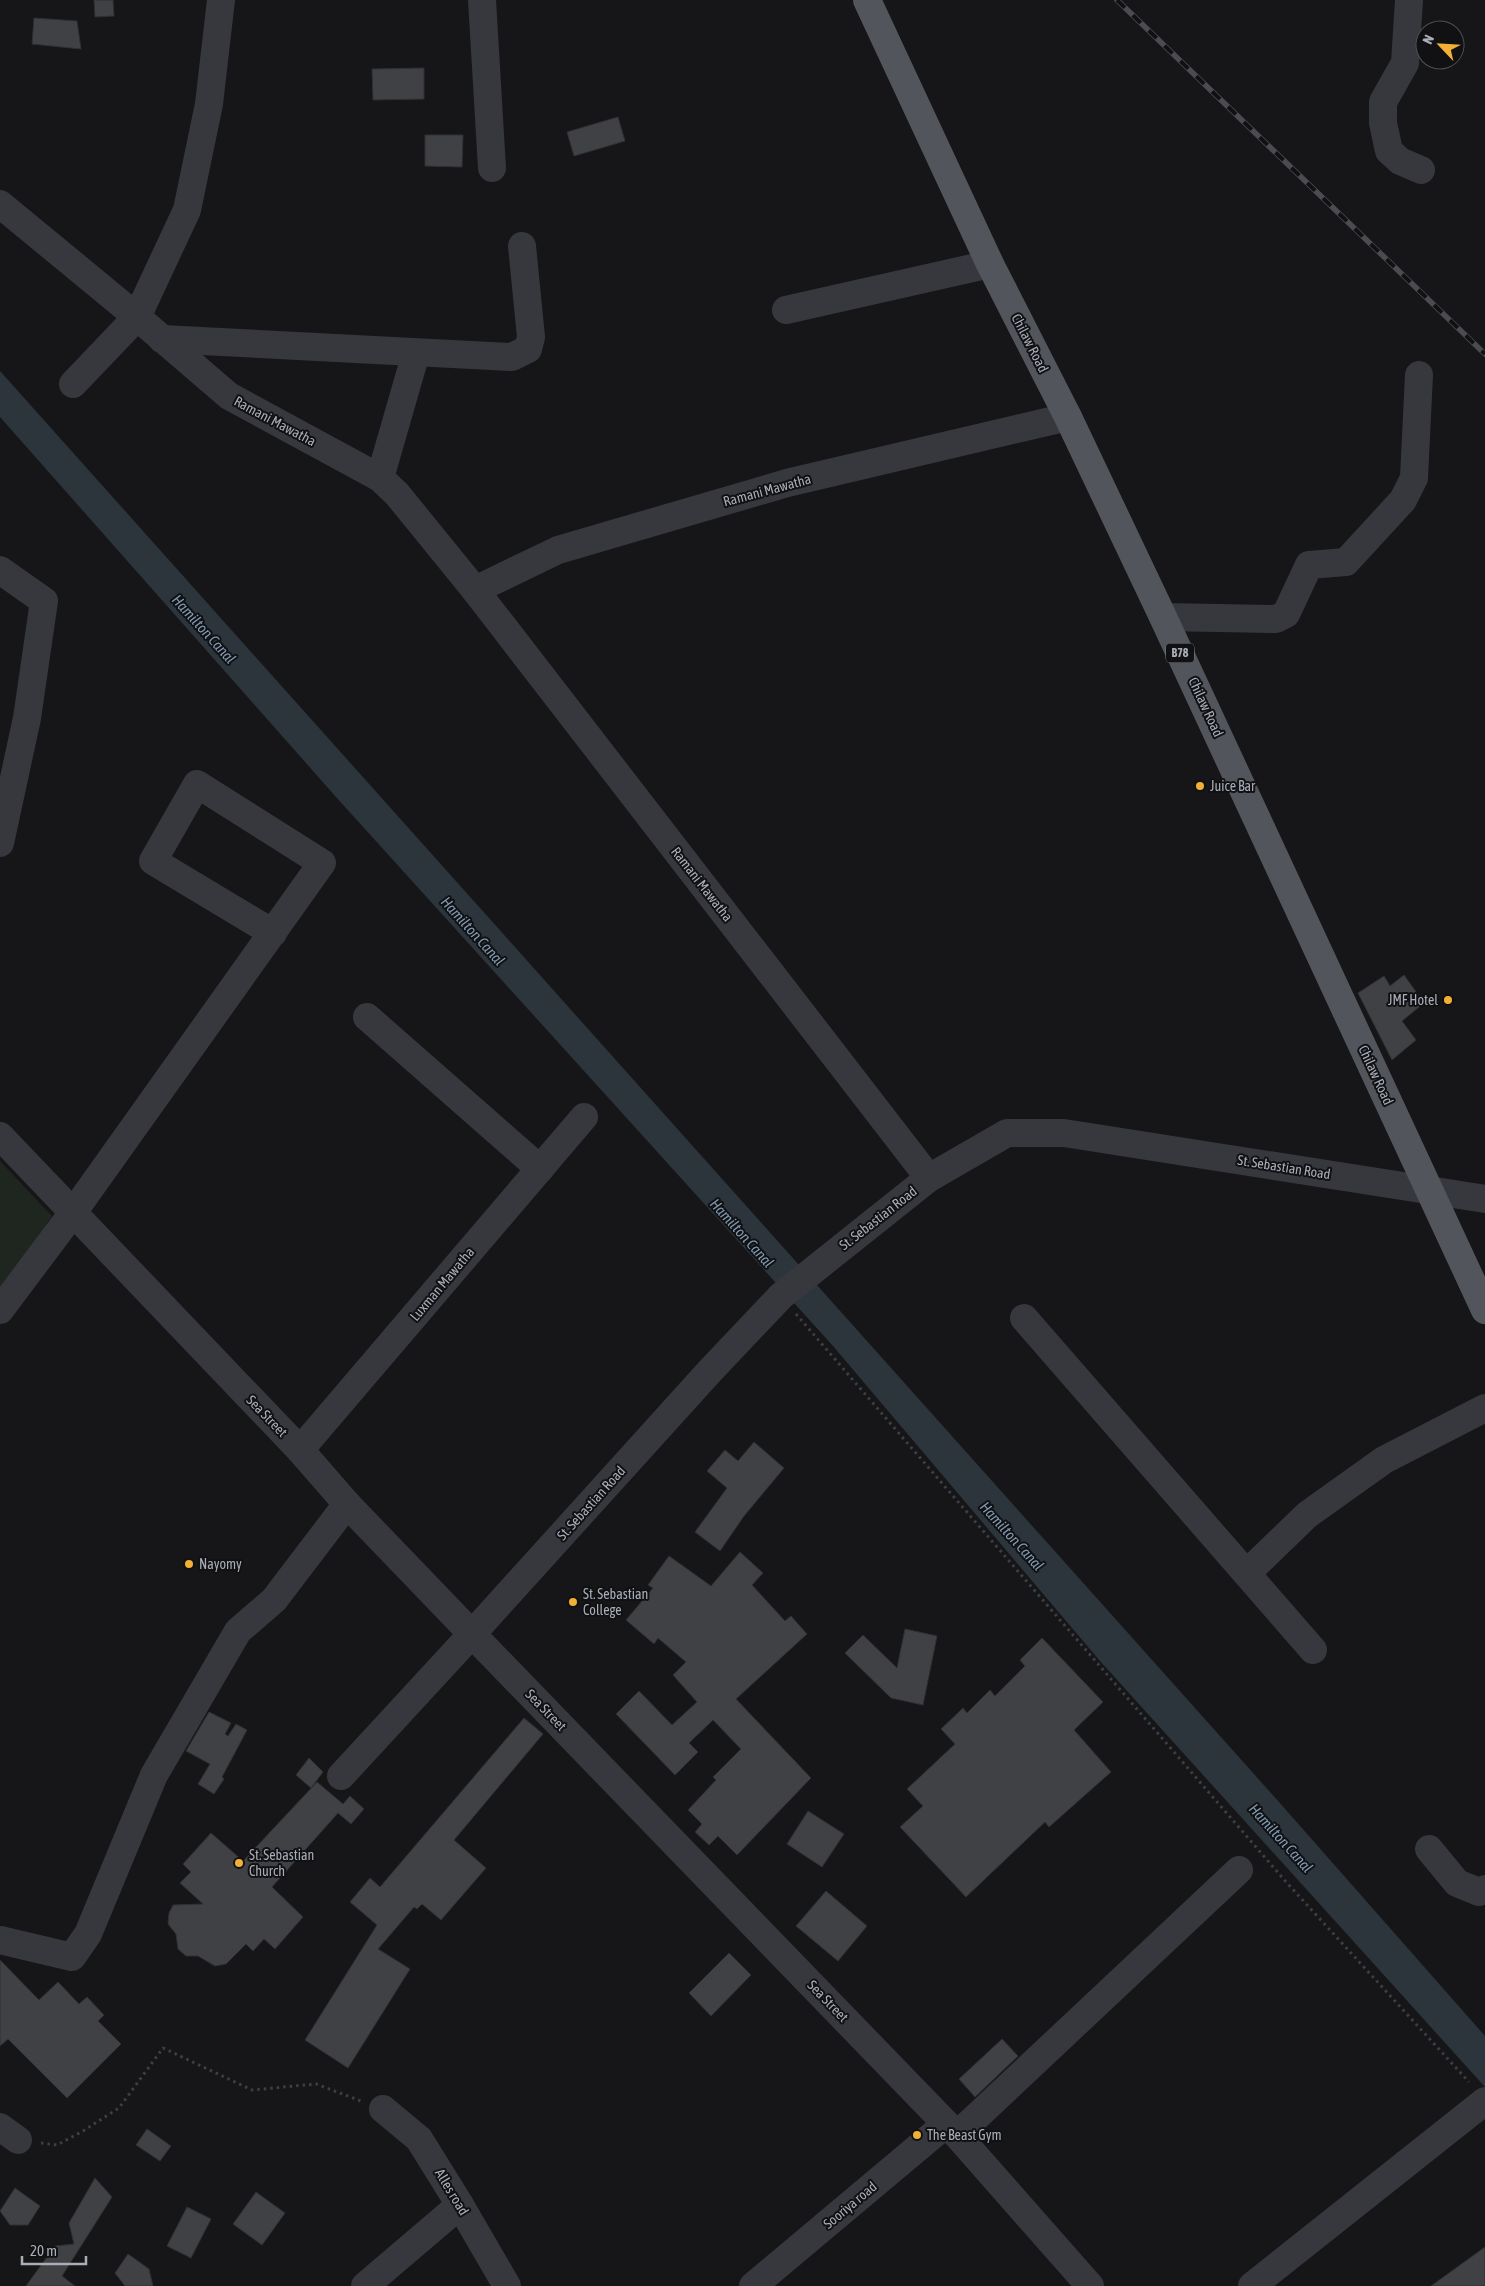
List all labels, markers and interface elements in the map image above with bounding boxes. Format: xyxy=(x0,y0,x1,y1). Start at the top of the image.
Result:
north arrow xyxy=(1415,20,1465,70)
text: N xyxy=(1419,32,1437,47)
street label: Chilaw Road xyxy=(1008,311,1052,375)
street label: Ramani Mawatha xyxy=(232,393,318,449)
street label: Ramani Mawatha xyxy=(721,471,813,509)
water label: Hamilton Canal xyxy=(169,591,239,667)
road number: B78 xyxy=(1166,644,1194,662)
street label: Chilaw Road xyxy=(1185,675,1227,739)
place label: Juice Bar xyxy=(1210,778,1256,794)
marker: Juice Bar xyxy=(1194,780,1206,792)
street label: Ramani Mawatha xyxy=(668,844,736,924)
water label: Hamilton Canal xyxy=(438,893,508,969)
place label: JMF Hotel xyxy=(1388,992,1438,1008)
marker: JMF Hotel xyxy=(1442,994,1454,1006)
street label: Chilaw Road xyxy=(1355,1043,1397,1107)
street label: St. Sebastian Road xyxy=(1236,1152,1332,1182)
street label: St. Sebastian Road xyxy=(836,1183,920,1253)
water label: Hamilton Canal xyxy=(707,1195,777,1271)
street label: Luxman Mawatha xyxy=(407,1244,477,1324)
street label: Sea Street xyxy=(243,1392,291,1440)
street label: St. Sebastian Road xyxy=(554,1463,628,1543)
water label: Hamilton Canal xyxy=(977,1498,1047,1574)
place label: Nayomy xyxy=(199,1556,242,1572)
marker: Nayomy xyxy=(183,1558,195,1570)
place label: St. Sebastian College xyxy=(583,1586,648,1618)
marker: St. Sebastian College xyxy=(567,1596,579,1608)
street label: Sea Street xyxy=(522,1686,570,1734)
water label: Hamilton Canal xyxy=(1246,1800,1316,1876)
place label: St. Sebastian Church xyxy=(249,1847,314,1879)
marker: St. Sebastian Church xyxy=(233,1857,245,1869)
street label: Sea Street xyxy=(804,1977,852,2025)
place label: The Beast Gym xyxy=(927,2127,1002,2143)
marker: The Beast Gym xyxy=(911,2129,923,2141)
street label: Alles road xyxy=(432,2166,472,2218)
street label: Sooriya road xyxy=(820,2178,880,2232)
scale bar xyxy=(22,2234,86,2266)
text: 20 m xyxy=(30,2242,57,2259)

